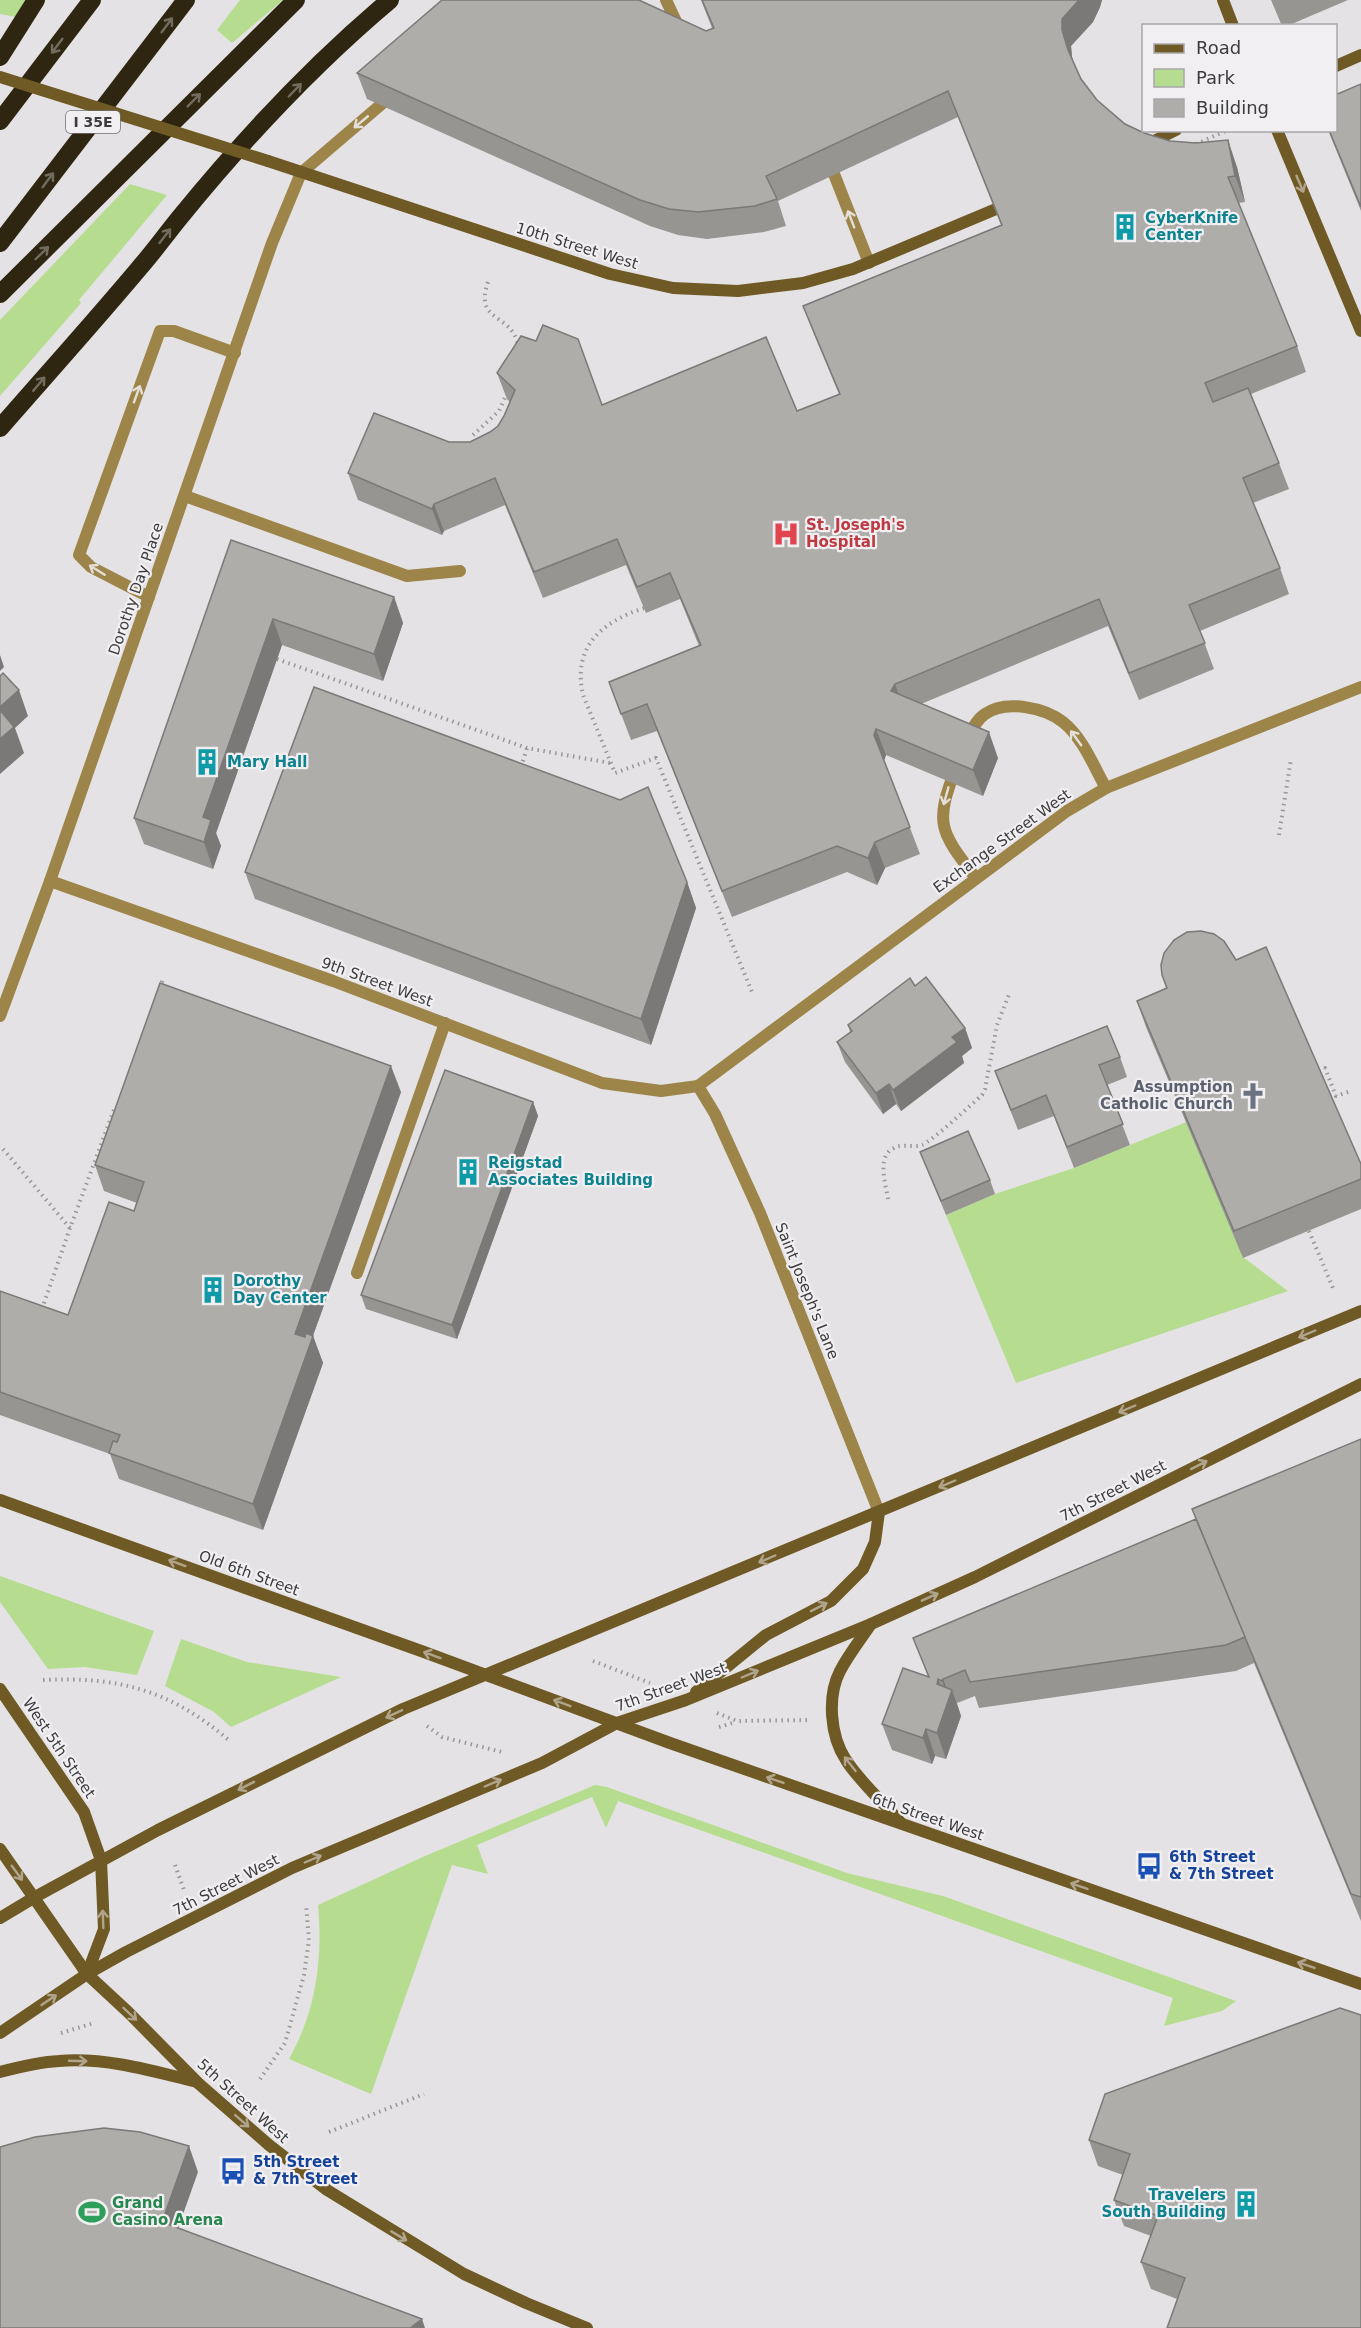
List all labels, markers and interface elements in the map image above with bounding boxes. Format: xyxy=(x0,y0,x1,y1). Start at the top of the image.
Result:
one-way arrow xyxy=(160,18,173,34)
legend xyxy=(1142,24,1337,132)
text: Road xyxy=(1196,37,1241,58)
one-way arrow xyxy=(50,38,63,54)
text: Park xyxy=(1196,67,1235,88)
one-way arrow xyxy=(288,83,302,98)
one-way arrow xyxy=(187,92,202,107)
text: Building xyxy=(1196,97,1269,118)
road number: I 35E xyxy=(66,111,120,133)
one-way arrow xyxy=(353,115,369,128)
one-way arrow xyxy=(41,172,54,188)
one-way arrow xyxy=(1295,175,1306,193)
place label: CyberKnife Center xyxy=(1145,209,1238,244)
one-way arrow xyxy=(845,210,856,229)
building icon: CyberKnife Center xyxy=(1110,212,1140,242)
street label: 10th Street West xyxy=(514,219,640,273)
one-way arrow xyxy=(159,228,172,244)
one-way arrow xyxy=(34,245,49,260)
one-way arrow xyxy=(32,377,46,392)
one-way arrow xyxy=(132,385,143,404)
place label: St. Joseph's Hospital xyxy=(806,516,905,551)
hospital icon: St. Joseph's Hospital xyxy=(771,519,801,549)
street label: Dorothy Day Place xyxy=(105,520,167,658)
one-way arrow xyxy=(89,564,106,577)
one-way arrow xyxy=(1070,730,1082,746)
building icon: Mary Hall xyxy=(192,747,222,777)
place label: Mary Hall xyxy=(227,753,307,771)
street label: Exchange Street West xyxy=(930,785,1074,897)
one-way arrow xyxy=(940,786,951,805)
street label: 9th Street West xyxy=(319,954,435,1010)
place label: Assumption Catholic Church xyxy=(1100,1078,1233,1113)
church icon: Assumption Catholic Church xyxy=(1238,1081,1268,1111)
place label: Reigstad Associates Building xyxy=(488,1154,653,1189)
building icon: Reigstad Associates Building xyxy=(453,1157,483,1187)
street label: Saint Joseph's Lane xyxy=(771,1220,843,1362)
place label: Dorothy Day Center xyxy=(233,1272,327,1307)
building icon: Dorothy Day Center xyxy=(198,1275,228,1305)
one-way arrow xyxy=(1298,1329,1317,1340)
one-way arrow xyxy=(1118,1404,1137,1415)
street label: 7th Street West xyxy=(1057,1456,1169,1526)
one-way arrow xyxy=(1189,1459,1207,1470)
one-way arrow xyxy=(938,1479,957,1490)
street label: Old 6th Street xyxy=(196,1546,302,1600)
one-way arrow xyxy=(758,1554,777,1565)
one-way arrow xyxy=(168,1557,187,1568)
one-way arrow xyxy=(920,1591,938,1602)
one-way arrow xyxy=(810,1601,828,1612)
one-way arrow xyxy=(423,1648,442,1659)
street label: 7th Street West xyxy=(613,1659,729,1715)
one-way arrow xyxy=(741,1668,759,1679)
street label: West 5th Street xyxy=(19,1694,99,1802)
one-way arrow xyxy=(553,1697,572,1708)
one-way arrow xyxy=(386,1708,404,1720)
one-way arrow xyxy=(844,1757,856,1773)
one-way arrow xyxy=(766,1773,785,1784)
one-way arrow xyxy=(483,1777,501,1788)
one-way arrow xyxy=(238,1780,255,1792)
street label: 6th Street West xyxy=(870,1789,986,1845)
place label: 6th Street & 7th Street xyxy=(1169,1848,1274,1883)
street label: 7th Street West xyxy=(170,1850,282,1920)
bus stop icon: 6th Street & 7th Street xyxy=(1134,1851,1164,1881)
one-way arrow xyxy=(303,1853,322,1864)
one-way arrow xyxy=(11,1864,23,1881)
one-way arrow xyxy=(1070,1879,1089,1890)
one-way arrow xyxy=(98,1910,109,1930)
one-way arrow xyxy=(1297,1959,1316,1970)
one-way arrow xyxy=(40,1994,56,2006)
one-way arrow xyxy=(122,2007,137,2021)
street label: 5th Street West xyxy=(194,2055,293,2147)
one-way arrow xyxy=(68,2056,88,2067)
one-way arrow xyxy=(234,2114,249,2128)
place label: 5th Street & 7th Street xyxy=(253,2153,358,2188)
bus stop icon: 5th Street & 7th Street xyxy=(218,2156,248,2186)
place label: Travelers South Building xyxy=(1101,2186,1226,2221)
building icon: Travelers South Building xyxy=(1231,2189,1261,2219)
place label: Grand Casino Arena xyxy=(112,2194,223,2229)
sports icon: Grand Casino Arena xyxy=(77,2197,107,2227)
one-way arrow xyxy=(390,2230,407,2242)

